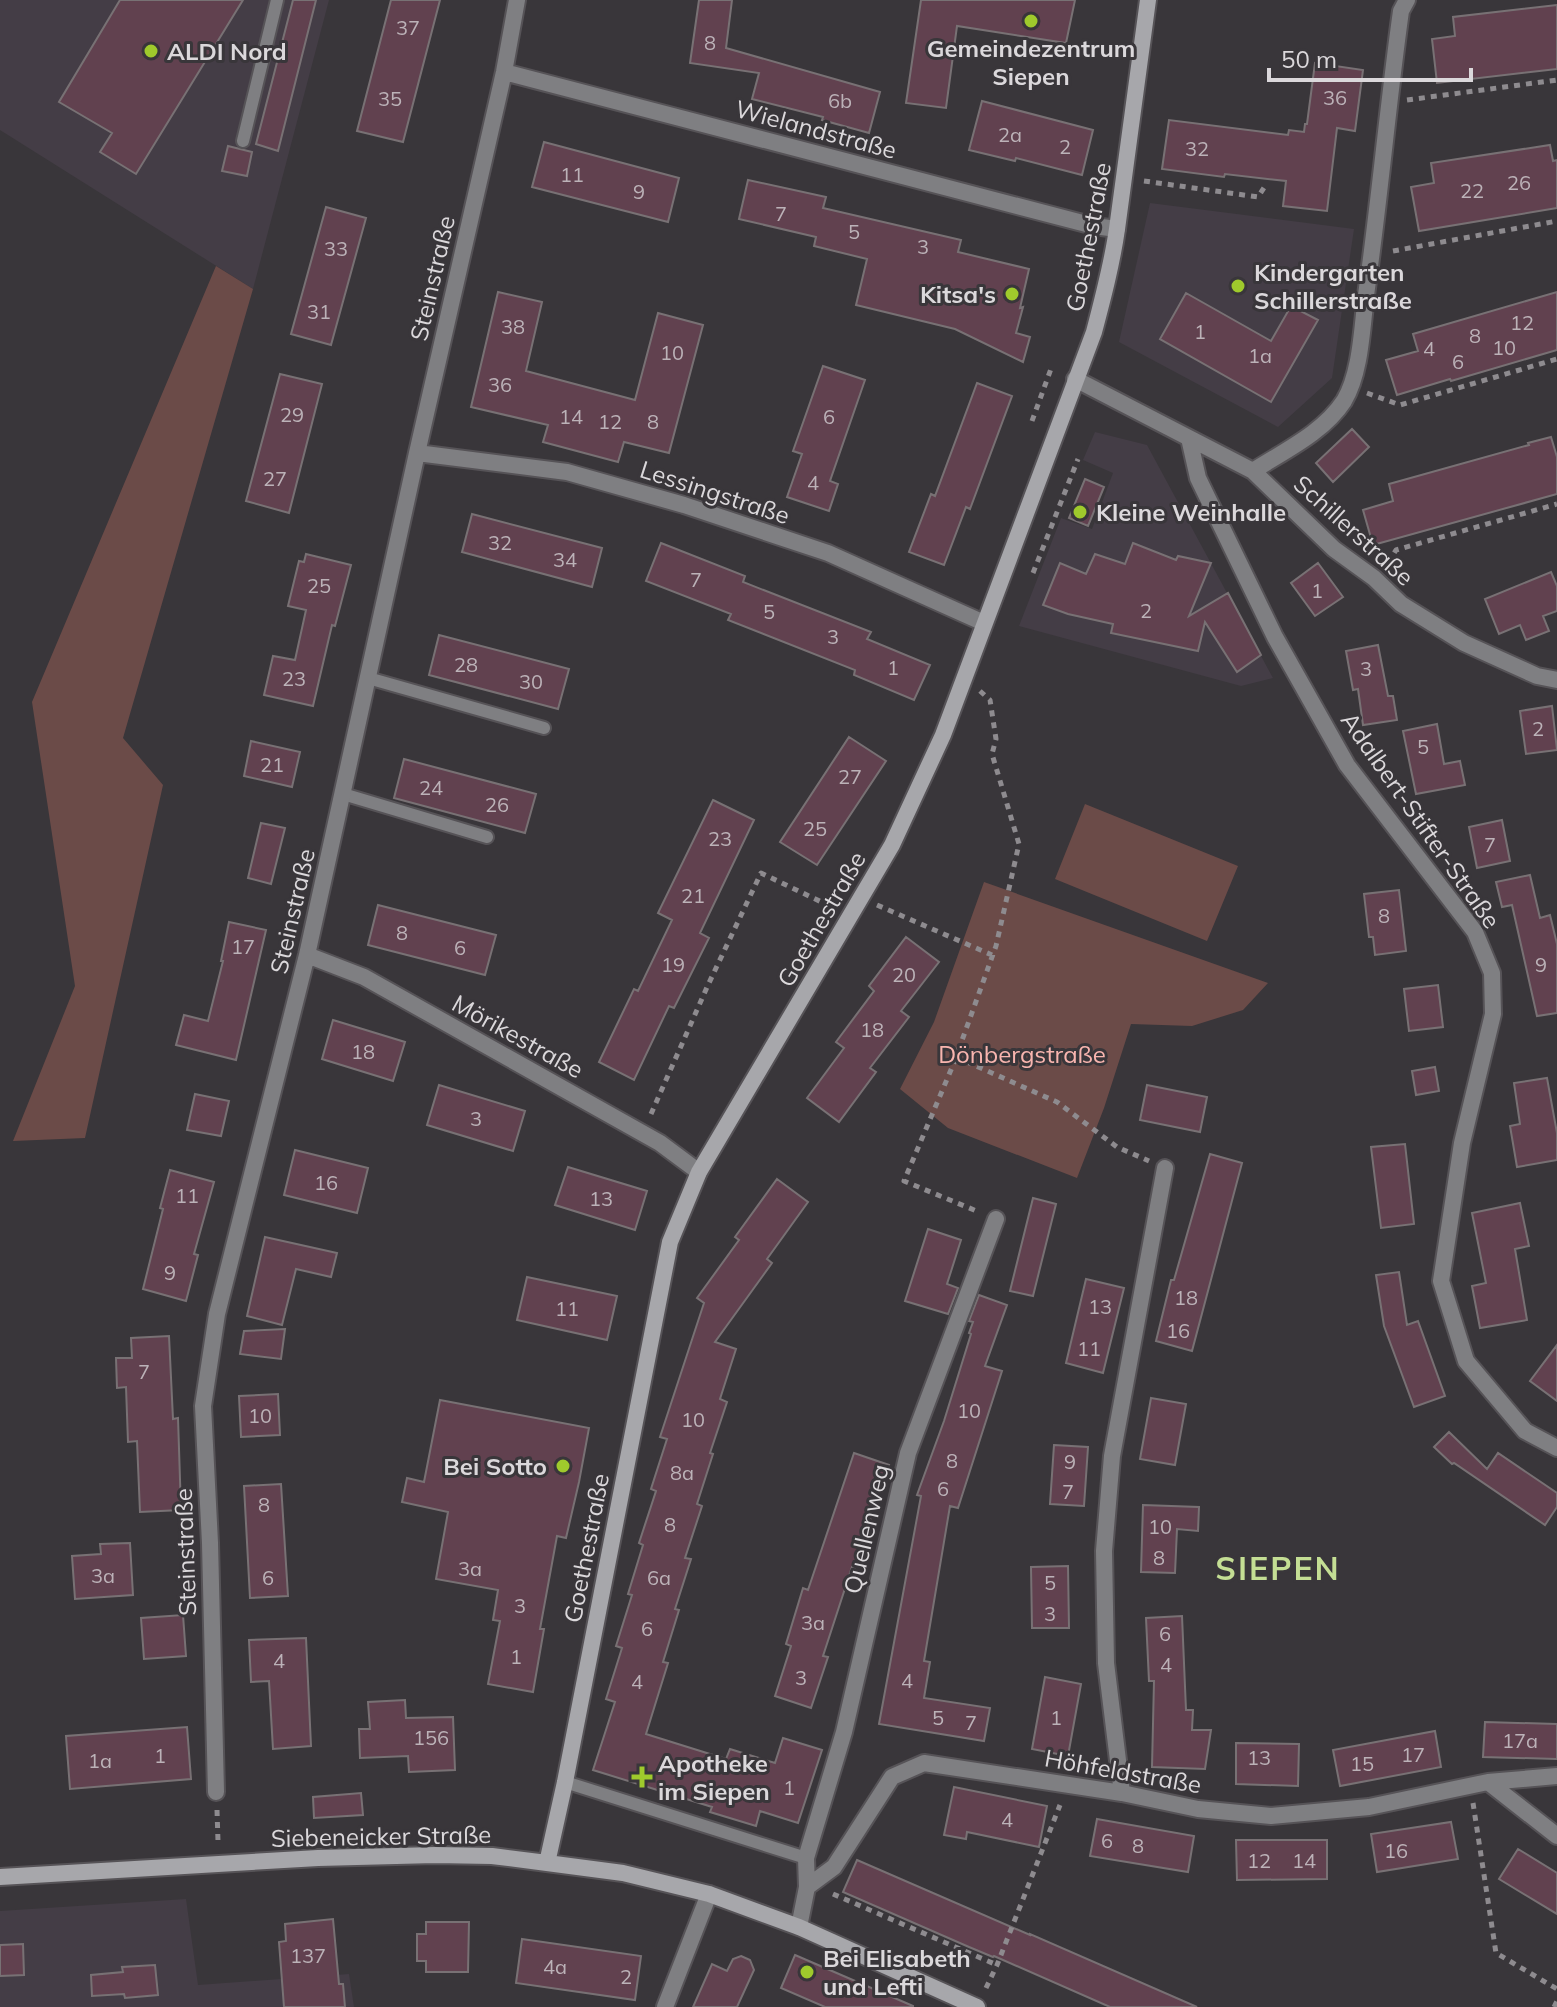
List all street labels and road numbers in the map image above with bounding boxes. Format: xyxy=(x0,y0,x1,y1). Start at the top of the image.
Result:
street label: Wielandstraße xyxy=(732,93,900,165)
street label: Goethestraße xyxy=(1059,160,1117,314)
street label: Steinstraße xyxy=(403,213,461,343)
street label: Lessingstraße xyxy=(636,454,794,530)
street label: Schillerstraße xyxy=(1288,468,1420,592)
street label: Adalbert-Stifter-Straße xyxy=(1335,706,1507,934)
street label: Steinstraße xyxy=(263,846,321,976)
street label: Goethestraße xyxy=(770,846,872,992)
street label: Mörikestraße xyxy=(447,988,589,1084)
street label: Quellenweg xyxy=(837,1461,895,1597)
street label: Goethestraße xyxy=(557,1471,615,1625)
street label: Steinstraße xyxy=(168,1488,202,1616)
street label: Höhfeldstraße xyxy=(1042,1742,1204,1800)
street label: Siebeneicker Straße xyxy=(270,1819,492,1853)

